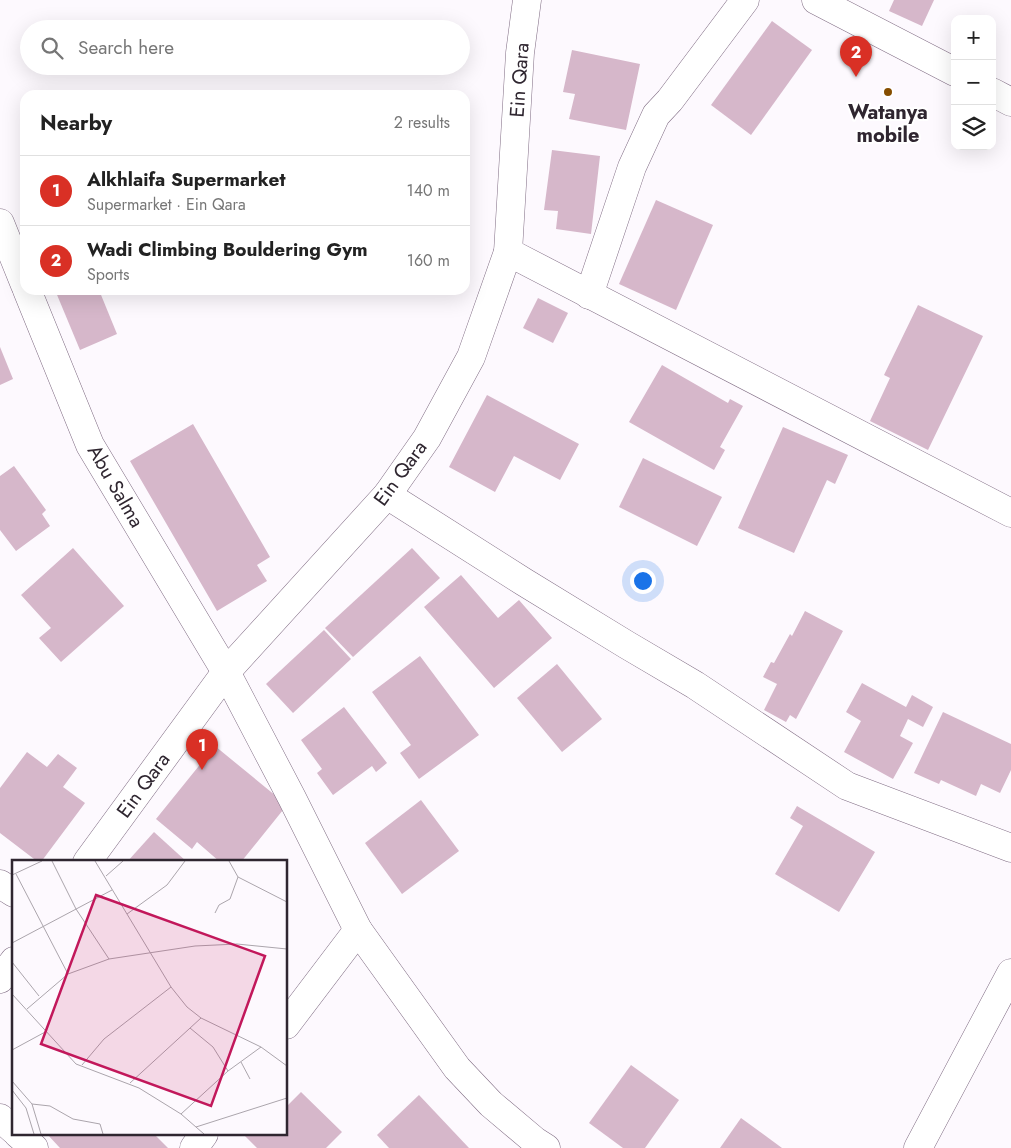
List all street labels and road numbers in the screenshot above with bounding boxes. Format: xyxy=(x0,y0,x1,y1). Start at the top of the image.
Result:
street label: Ein Qara xyxy=(502,42,537,118)
street label: Ein Qara xyxy=(367,435,434,512)
street label: Abu Salma xyxy=(80,439,151,533)
street label: Ein Qara xyxy=(110,747,177,824)

